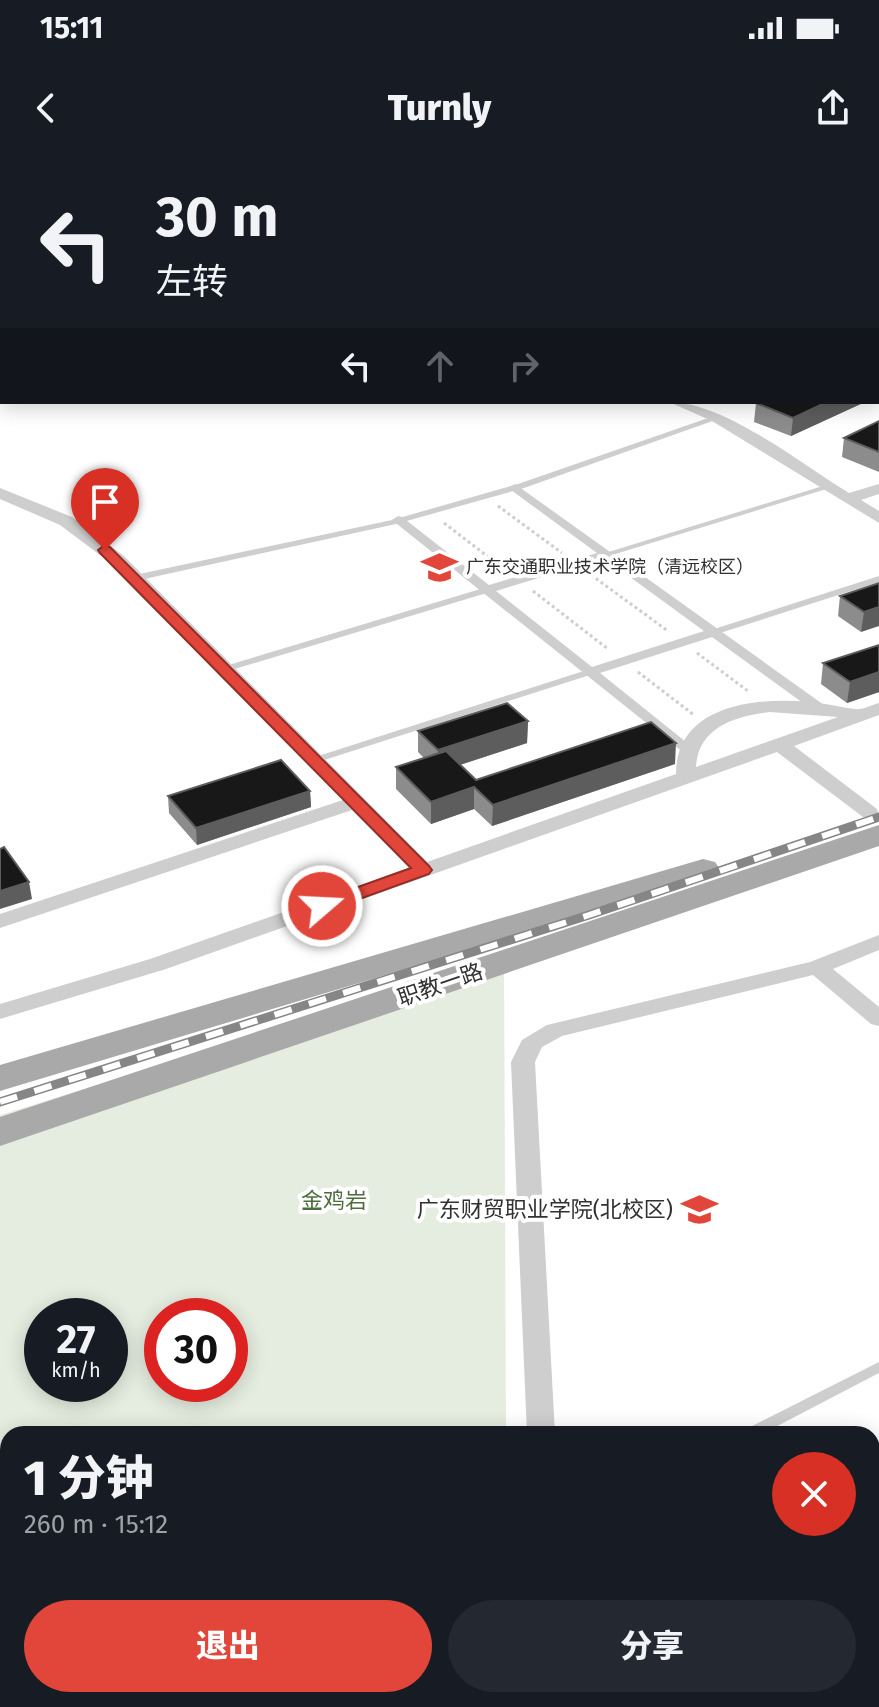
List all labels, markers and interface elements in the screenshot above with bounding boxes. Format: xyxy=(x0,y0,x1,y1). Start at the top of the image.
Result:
text: 15:11 xyxy=(40,10,103,46)
icon: back xyxy=(24,86,68,130)
text: Turnly xyxy=(388,86,491,130)
icon: share xyxy=(811,86,855,130)
text: 30 m xyxy=(156,184,278,251)
icon: left xyxy=(24,192,128,296)
text: 左转 xyxy=(156,260,228,304)
icon: left xyxy=(334,344,378,388)
icon: ahead xyxy=(418,344,462,388)
icon: right xyxy=(502,344,546,388)
pin xyxy=(71,468,139,550)
icon: arrive xyxy=(83,480,127,524)
school or university icon: 广东交通职业技术学院（清远校区） xyxy=(421,548,459,586)
place label: 广东交通职业技术学院（清远校区） xyxy=(466,556,754,578)
position arrow xyxy=(280,864,364,948)
street label: 职教一路 xyxy=(394,957,486,1012)
park label: 金鸡岩 xyxy=(301,1187,367,1214)
school or university icon: 广东财贸职业学院(北校区) xyxy=(680,1190,718,1228)
place label: 广东财贸职业学院(北校区) xyxy=(417,1196,673,1223)
speed limit sign: 30 xyxy=(144,1298,248,1402)
text: 27 xyxy=(57,1316,96,1364)
text: km/h xyxy=(51,1358,101,1382)
text: 1 分钟 xyxy=(24,1450,154,1508)
button: close xyxy=(772,1452,856,1536)
text: 260 m · 15:12 xyxy=(24,1509,168,1540)
button: 退出 xyxy=(24,1600,432,1692)
button: 分享 xyxy=(448,1600,856,1692)

